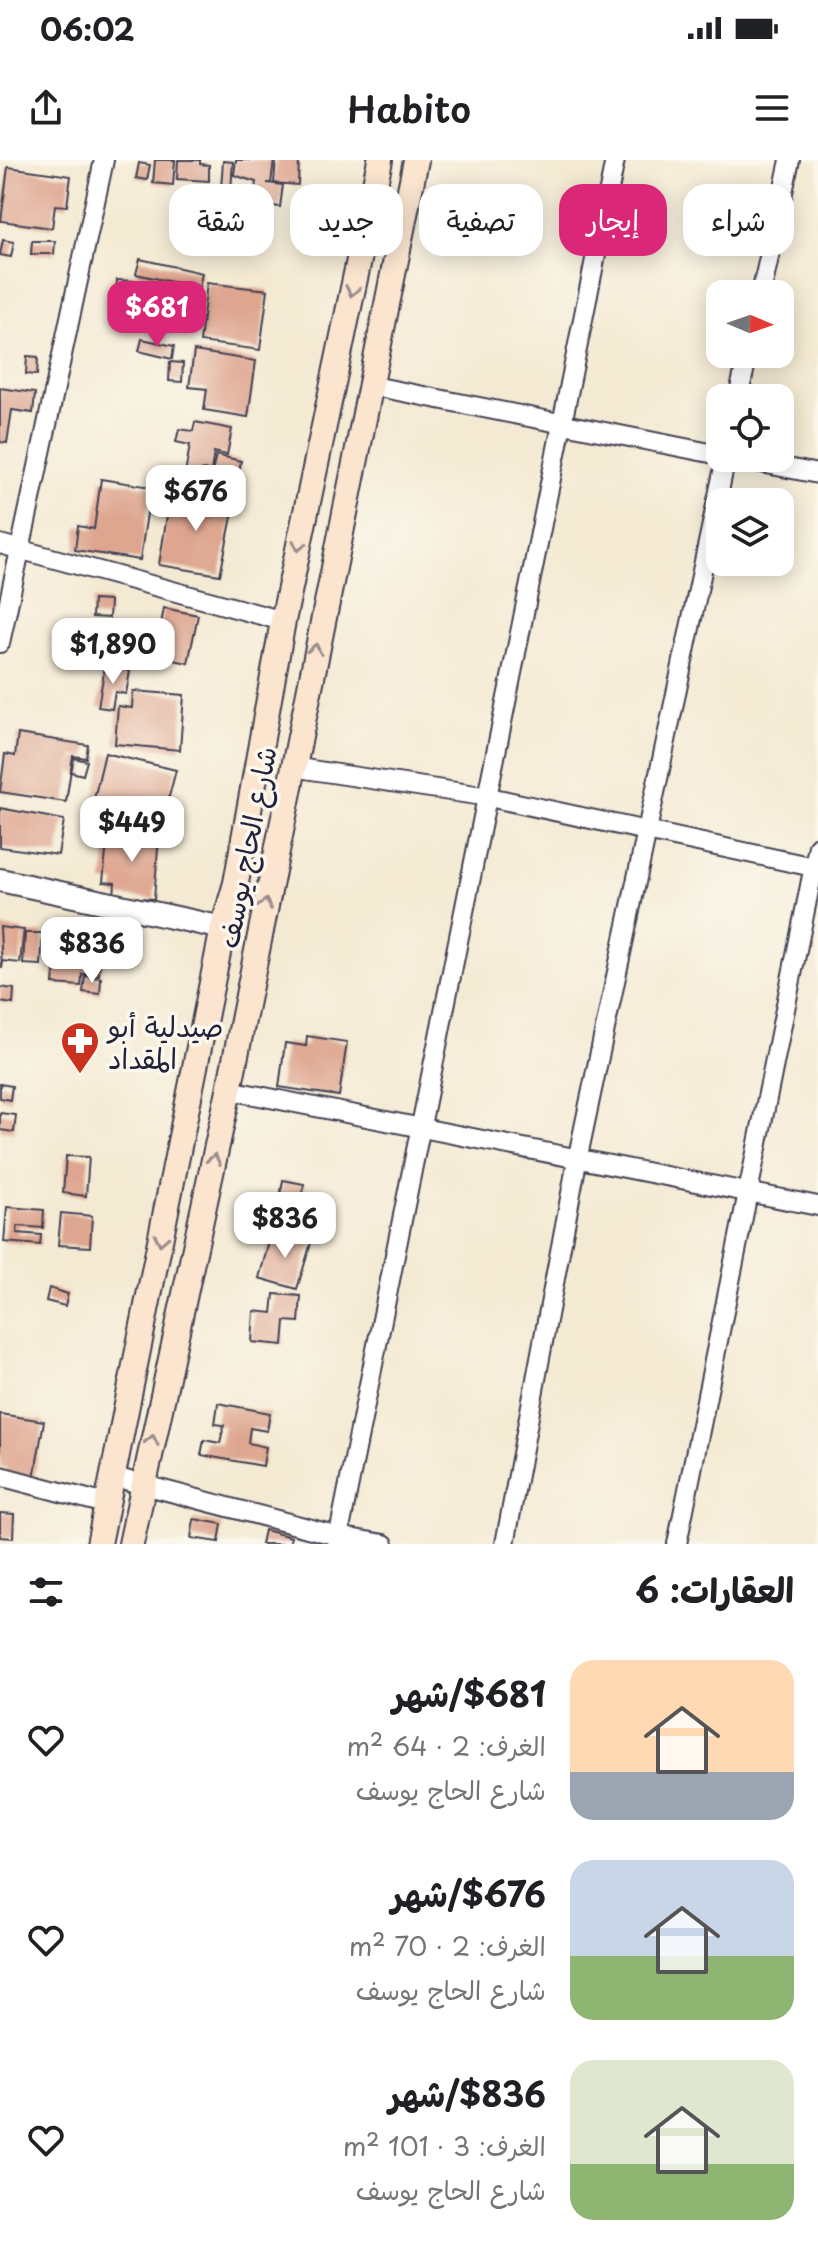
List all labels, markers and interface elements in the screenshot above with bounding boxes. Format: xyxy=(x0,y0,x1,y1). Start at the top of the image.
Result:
text: 06:02 xyxy=(40,6,135,51)
text: Habito xyxy=(347,81,471,135)
icon: share xyxy=(24,86,68,130)
icon: menu xyxy=(750,86,794,130)
chip: شقة xyxy=(169,184,274,256)
chip: جديد xyxy=(290,184,403,256)
chip: تصفية xyxy=(419,184,543,256)
chip: إيجار xyxy=(559,184,667,256)
chip: شراء xyxy=(683,184,794,256)
north arrow xyxy=(706,280,794,368)
map controls xyxy=(706,280,794,576)
pin: $681 xyxy=(110,281,204,349)
one-way arrow xyxy=(344,284,361,297)
text: $681 xyxy=(125,287,189,326)
button: locate xyxy=(706,384,794,472)
pin: $676 xyxy=(149,465,243,533)
text: $676 xyxy=(164,471,228,510)
button: layers xyxy=(706,488,794,576)
one-way arrow xyxy=(291,538,308,552)
pin: $1,890 xyxy=(48,618,178,686)
text: $1,890 xyxy=(70,624,156,663)
one-way arrow xyxy=(306,642,323,656)
street label: شارع الحاج يوسف xyxy=(205,742,287,952)
pin: $449 xyxy=(85,796,179,864)
text: $449 xyxy=(98,802,166,841)
one-way arrow xyxy=(256,897,273,911)
pin: $836 xyxy=(45,917,139,985)
text: $836 xyxy=(59,923,125,962)
place label: صيدلية أبو المقداد xyxy=(106,1004,224,1079)
pharmacy icon: صيدلية أبو المقداد xyxy=(59,1020,101,1075)
one-way arrow xyxy=(205,1153,222,1166)
pin: $836 xyxy=(238,1192,332,1260)
text: $836 xyxy=(252,1198,318,1237)
one-way arrow xyxy=(153,1233,170,1246)
one-way arrow xyxy=(143,1434,160,1448)
text: العقارات: 6 xyxy=(635,1563,794,1615)
icon: filters xyxy=(24,1570,68,1614)
text: $681/شهر xyxy=(393,1667,546,1719)
icon: home xyxy=(634,1692,730,1788)
icon: heart xyxy=(24,1718,68,1762)
text: الغرف: 2 · 64 m² xyxy=(347,1726,546,1765)
text: شارع الحاج يوسف xyxy=(356,1770,546,1809)
text: $676/شهر xyxy=(391,1867,546,1919)
icon: home xyxy=(634,1892,730,1988)
icon: heart xyxy=(24,1918,68,1962)
text: الغرف: 2 · 70 m² xyxy=(349,1926,546,1965)
text: شارع الحاج يوسف xyxy=(356,1970,546,2009)
text: $836/شهر xyxy=(389,2067,546,2119)
icon: home xyxy=(634,2092,730,2188)
icon: heart xyxy=(24,2118,68,2162)
text: الغرف: 3 · 101 m² xyxy=(343,2126,546,2165)
text: شارع الحاج يوسف xyxy=(356,2170,546,2209)

